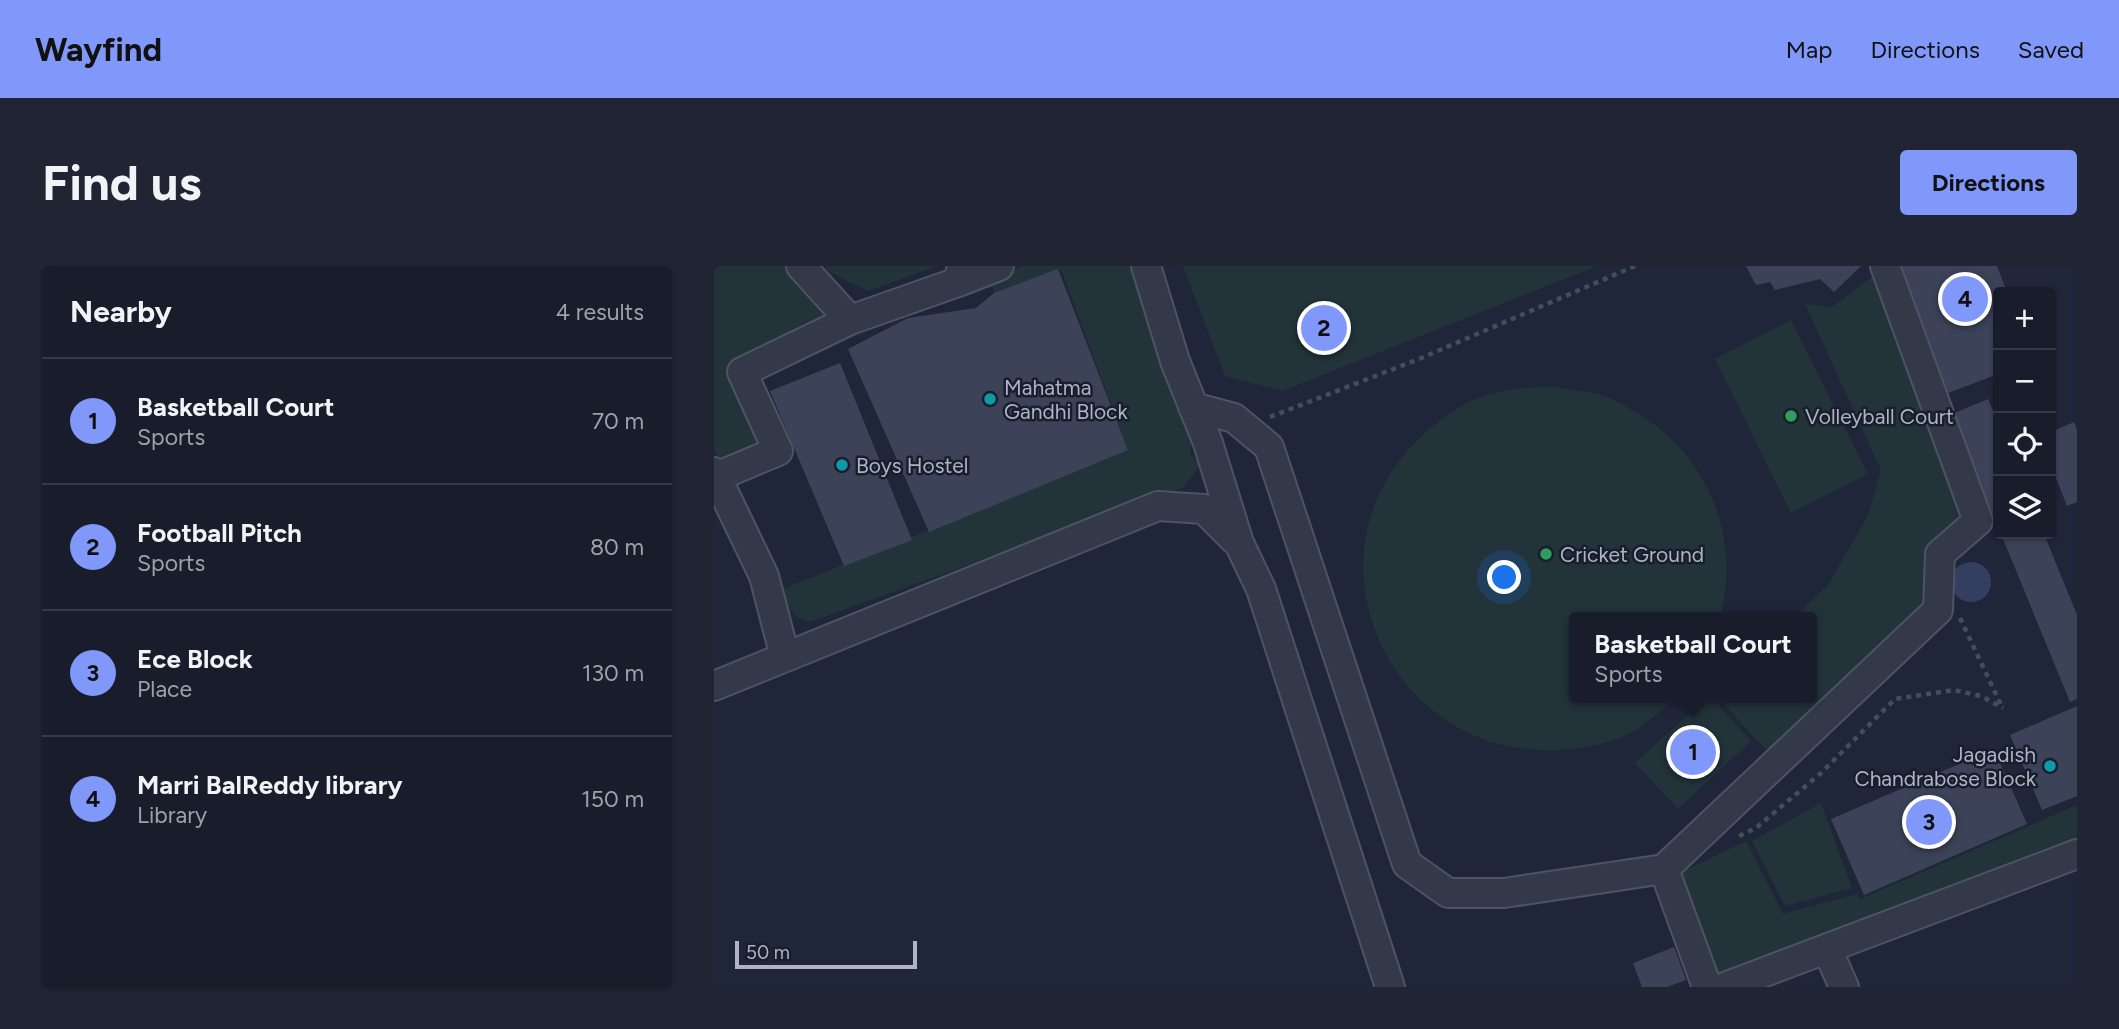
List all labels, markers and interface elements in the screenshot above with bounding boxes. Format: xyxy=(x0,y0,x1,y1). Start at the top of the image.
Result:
text: Wayfind xyxy=(35,30,162,69)
text: Map xyxy=(1786,35,1832,64)
text: Directions xyxy=(1870,35,1980,64)
text: Saved xyxy=(2018,35,2084,64)
button: Directions xyxy=(1900,150,2077,215)
text: Find us xyxy=(42,153,201,212)
pin: 4 xyxy=(1942,273,1988,325)
map controls xyxy=(1993,287,2056,539)
button: + xyxy=(1993,287,2056,350)
text: Nearby xyxy=(70,293,172,330)
text: 4 results xyxy=(556,298,644,326)
pin: 2 xyxy=(1301,302,1347,354)
button: − xyxy=(1993,350,2056,413)
place label: Mahatma Gandhi Block xyxy=(1004,375,1128,424)
text: Basketball Court xyxy=(137,391,334,423)
marker: Mahatma Gandhi Block xyxy=(982,391,998,407)
place label: Volleyball Court xyxy=(1805,404,1954,429)
text: 1 xyxy=(88,407,98,435)
text: 70 m xyxy=(592,407,644,435)
marker: Volleyball Court xyxy=(1783,408,1799,424)
button: locate xyxy=(1993,413,2056,476)
text: Sports xyxy=(137,423,205,451)
place label: Boys Hostel xyxy=(856,453,968,478)
marker: Boys Hostel xyxy=(834,457,850,473)
button: layers xyxy=(1993,476,2056,539)
text: Football Pitch xyxy=(137,517,302,549)
text: 2 xyxy=(86,533,100,561)
text: 80 m xyxy=(590,533,644,561)
place label: Cricket Ground xyxy=(1560,542,1704,567)
marker: Cricket Ground xyxy=(1538,546,1554,562)
text: Sports xyxy=(137,549,205,577)
your location xyxy=(1487,560,1521,594)
popup xyxy=(1569,612,1817,703)
text: Basketball Court xyxy=(1594,628,1792,660)
text: Ece Block xyxy=(137,643,253,675)
text: 3 xyxy=(87,659,99,687)
text: 130 m xyxy=(582,659,644,687)
text: Sports xyxy=(1594,660,1663,688)
text: Place xyxy=(137,675,192,703)
pin: 1 xyxy=(1670,726,1716,778)
place label: Jagadish Chandrabose Block xyxy=(1854,742,2037,791)
marker: Jagadish Chandrabose Block xyxy=(2042,758,2058,774)
text: Marri BalReddy library xyxy=(137,769,403,801)
text: 4 xyxy=(86,785,100,813)
text: 150 m xyxy=(581,785,644,813)
pin: 3 xyxy=(1906,796,1952,848)
text: Library xyxy=(137,801,207,829)
scale bar xyxy=(735,938,917,970)
text: 50 m xyxy=(746,941,790,964)

